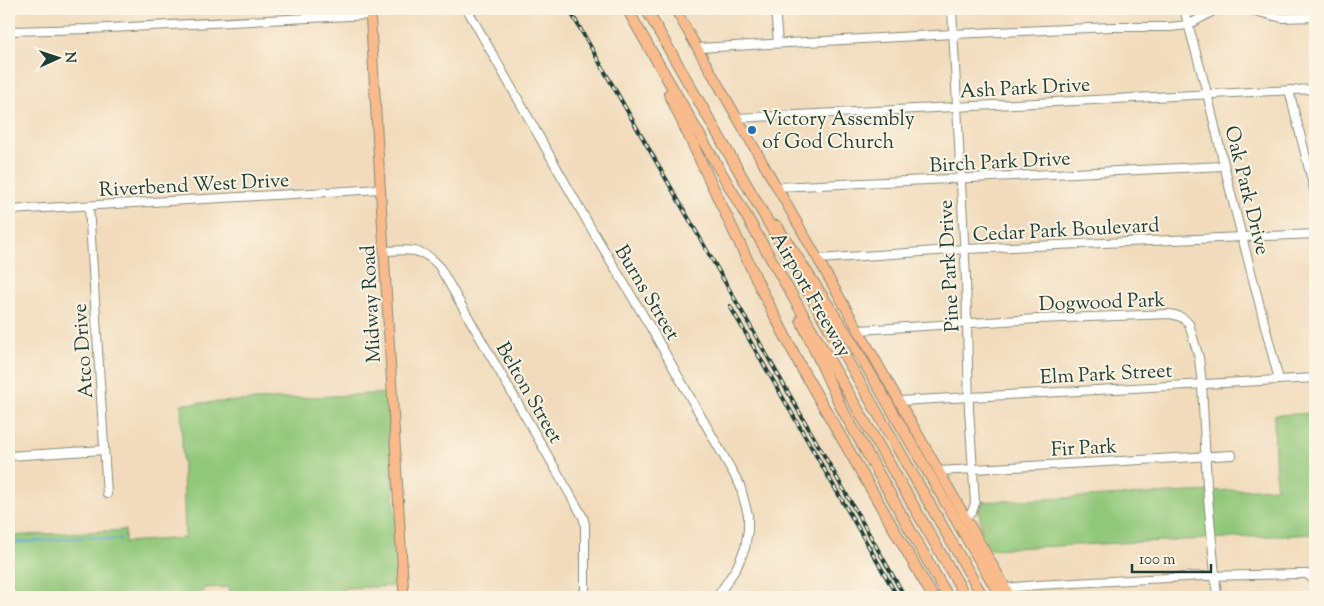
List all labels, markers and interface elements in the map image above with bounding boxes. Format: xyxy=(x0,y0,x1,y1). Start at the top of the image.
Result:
north arrow xyxy=(32,32,82,82)
text: N xyxy=(59,51,79,64)
street label: Ash Park Drive xyxy=(959,72,1091,107)
place label: Victory Assembly of God Church xyxy=(762,106,915,158)
street label: Oak Park Drive xyxy=(1216,123,1276,258)
marker: Victory Assembly of God Church xyxy=(746,124,758,136)
street label: Birch Park Drive xyxy=(929,145,1071,182)
street label: Riverbend West Drive xyxy=(98,167,290,206)
street label: Pine Park Drive xyxy=(933,199,968,333)
street label: Cedar Park Boulevard xyxy=(972,212,1160,251)
street label: Airport Freeway xyxy=(762,227,858,363)
street label: Burns Street xyxy=(606,240,686,347)
street label: Midway Road xyxy=(355,244,390,364)
street label: Dogwood Park xyxy=(1038,287,1166,320)
street label: Atco Drive xyxy=(67,302,102,399)
street label: Belton Street xyxy=(487,337,569,449)
street label: Elm Park Street xyxy=(1039,358,1173,393)
street label: Fir Park xyxy=(1050,433,1118,466)
scale bar xyxy=(1132,541,1210,573)
text: 100 m xyxy=(1139,550,1176,571)

